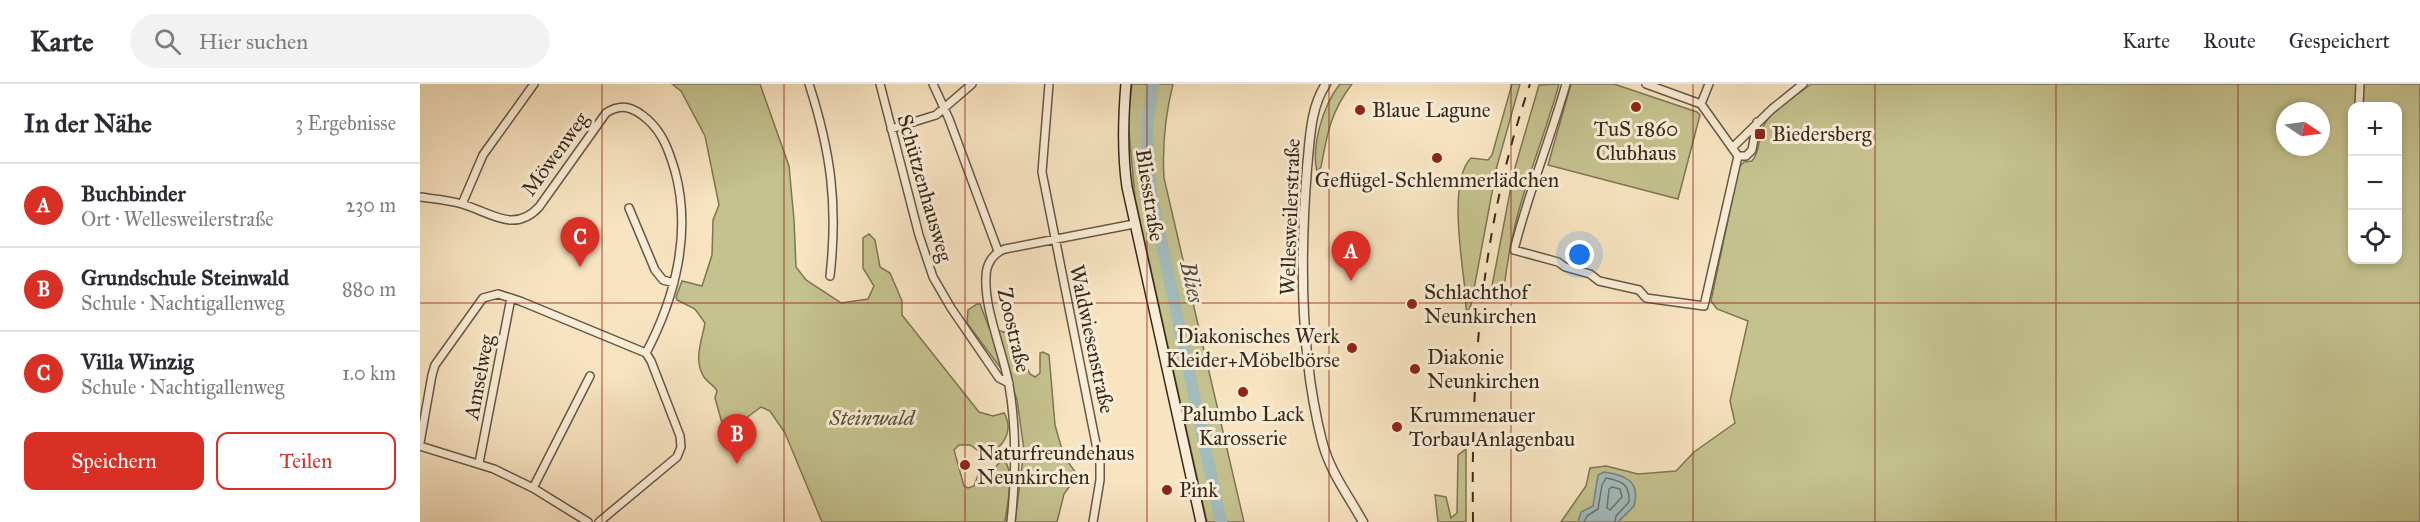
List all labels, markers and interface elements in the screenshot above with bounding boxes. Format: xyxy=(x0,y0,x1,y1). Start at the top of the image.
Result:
search box xyxy=(130,14,550,68)
text: Karte xyxy=(30,24,94,59)
icon: search xyxy=(151,25,184,58)
text: Hier suchen xyxy=(199,28,308,55)
text: Karte xyxy=(2122,28,2170,54)
text: Route xyxy=(2203,28,2256,54)
text: Gespeichert xyxy=(2289,28,2390,54)
place label: Blaue Lagune xyxy=(1372,97,1491,123)
marker: TuS 1860 Clubhaus xyxy=(1629,100,1643,114)
north arrow xyxy=(2276,102,2330,156)
map controls xyxy=(2348,102,2402,264)
button: + xyxy=(2348,102,2402,156)
marker: Blaue Lagune xyxy=(1353,103,1367,117)
text: In der Nähe xyxy=(24,107,152,139)
street label: Möwenweg xyxy=(516,107,594,201)
text: 3 Ergebnisse xyxy=(295,111,396,135)
street label: Schützenhausweg xyxy=(891,111,959,265)
place label: TuS 1860 Clubhaus xyxy=(1594,116,1678,166)
place label: Biedersberg xyxy=(1772,121,1872,147)
marker: Biedersberg xyxy=(1753,127,1767,141)
street label: Wellesweilerstraße xyxy=(1274,138,1306,296)
street label: Bliesstraße xyxy=(1130,147,1170,243)
marker: Geflügel-Schlemmerlädchen xyxy=(1430,151,1444,165)
button: − xyxy=(2348,156,2402,210)
place label: Geflügel-Schlemmerlädchen xyxy=(1315,167,1559,193)
text: Buchbinder xyxy=(81,180,186,207)
text: A xyxy=(37,193,50,217)
text: 230 m xyxy=(345,193,396,217)
text: Ort · Wellesweilerstraße xyxy=(81,207,274,231)
button: locate xyxy=(2348,210,2402,264)
pin: C xyxy=(560,218,600,267)
pin: A xyxy=(1332,232,1370,281)
your location xyxy=(1565,240,1594,269)
water label: Blies xyxy=(1174,258,1210,306)
street label: Waldwiesenstraße xyxy=(1064,262,1120,416)
text: Grundschule Steinwald xyxy=(81,264,289,291)
text: B xyxy=(37,277,50,301)
text: 880 m xyxy=(342,277,396,301)
place label: Schlachthof Neunkirchen xyxy=(1424,279,1537,329)
street label: Zoostraße xyxy=(992,285,1036,375)
text: Schule · Nachtigallenweg xyxy=(81,291,284,315)
marker: Schlachthof Neunkirchen xyxy=(1405,297,1419,311)
place label: Diakonisches Werk Kleider+Möbelbörse xyxy=(1165,323,1340,373)
street label: Amselweg xyxy=(458,332,500,423)
marker: Diakonisches Werk Kleider+Möbelbörse xyxy=(1345,341,1359,355)
place label: Diakonie Neunkirchen xyxy=(1427,344,1540,394)
text: Villa Winzig xyxy=(81,348,194,375)
text: C xyxy=(37,361,50,385)
text: 1.0 km xyxy=(342,361,396,385)
marker: Diakonie Neunkirchen xyxy=(1408,362,1422,376)
text: Schule · Nachtigallenweg xyxy=(81,375,284,399)
marker: Palumbo Lack Karosserie xyxy=(1236,385,1250,399)
place label: Palumbo Lack Karosserie xyxy=(1181,401,1305,451)
place label: Krummenauer Torbau Anlagenbau xyxy=(1409,402,1575,452)
park label: Steinwald xyxy=(828,405,917,431)
pin: B xyxy=(718,414,756,464)
marker: Krummenauer Torbau Anlagenbau xyxy=(1390,420,1404,434)
button: Speichern xyxy=(24,432,204,490)
button: Teilen xyxy=(216,432,396,490)
place label: Naturfreundehaus Neunkirchen xyxy=(977,440,1134,490)
marker: Naturfreundehaus Neunkirchen xyxy=(958,458,972,472)
place label: Pink xyxy=(1179,477,1218,503)
marker: Pink xyxy=(1160,483,1174,497)

